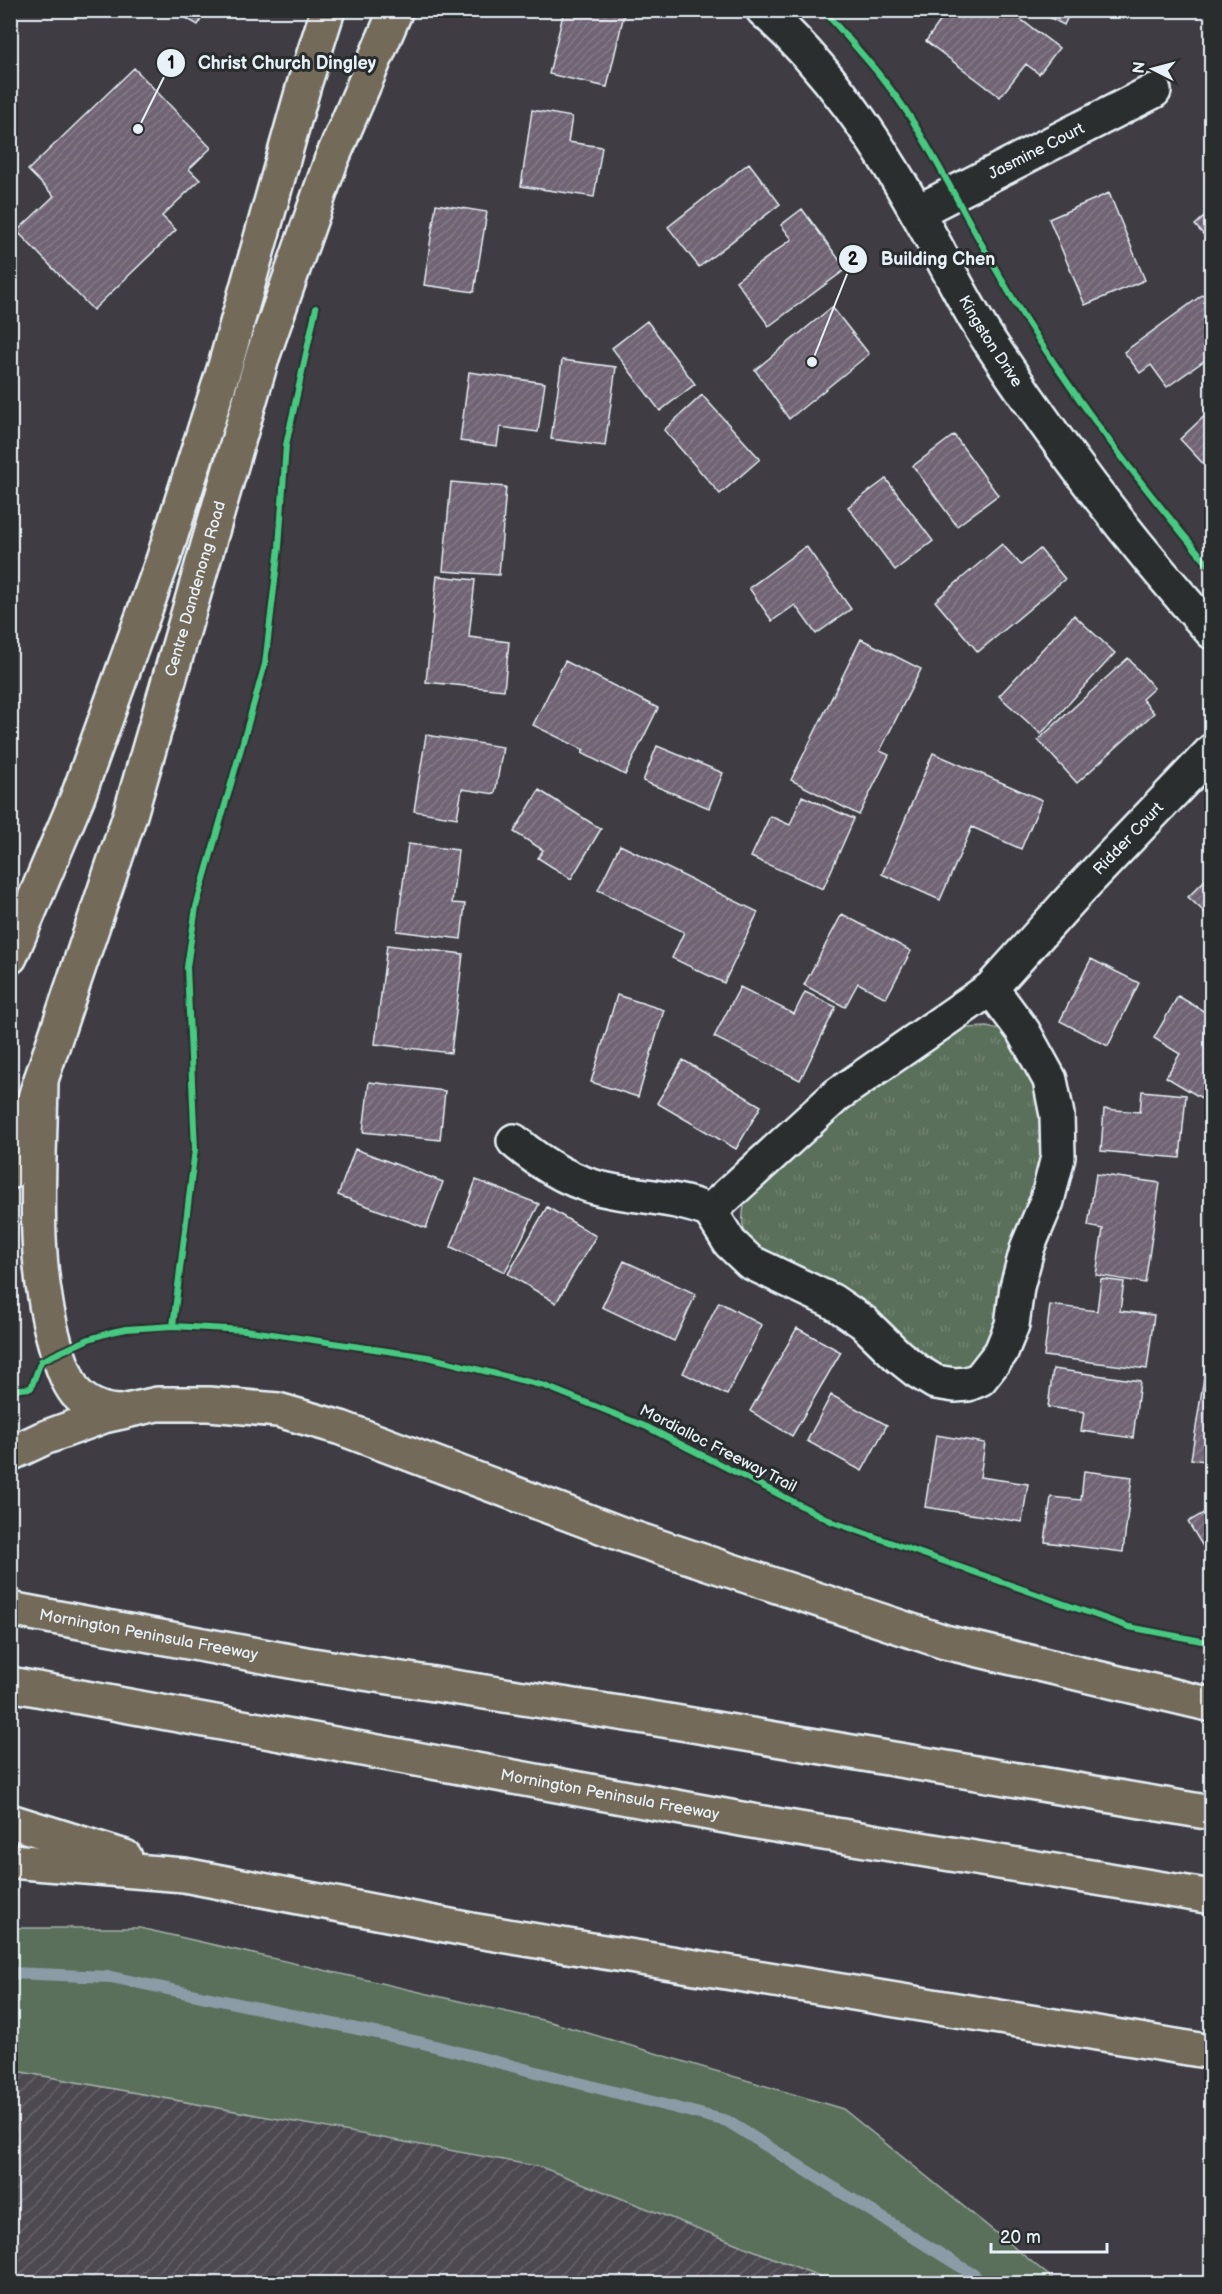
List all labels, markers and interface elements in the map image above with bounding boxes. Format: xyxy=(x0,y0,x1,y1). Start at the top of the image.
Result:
north arrow xyxy=(1123,39,1183,99)
callout: Christ Church Dingley xyxy=(156,45,388,81)
text: 1 xyxy=(167,53,175,74)
text: Christ Church Dingley xyxy=(198,53,377,74)
text: N xyxy=(1129,61,1150,75)
street label: Jasmine Court xyxy=(985,119,1087,183)
callout: Building Chen xyxy=(838,241,1007,277)
text: 2 xyxy=(848,249,859,270)
text: Building Chen xyxy=(881,249,995,270)
street label: Kingston Drive xyxy=(955,292,1027,391)
street label: Centre Dandenong Road xyxy=(161,499,230,679)
street label: Ridder Court xyxy=(1089,798,1167,879)
street label: Mordialloc Freeway Trail xyxy=(636,1401,800,1497)
street label: Mornington Peninsula Freeway xyxy=(38,1605,260,1665)
street label: Mornington Peninsula Freeway xyxy=(499,1765,722,1824)
scale bar xyxy=(991,2216,1106,2254)
text: 20 m xyxy=(1000,2227,1041,2248)

